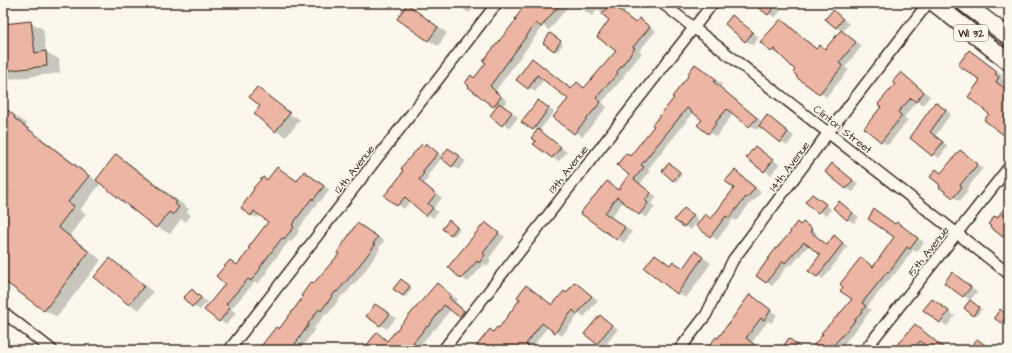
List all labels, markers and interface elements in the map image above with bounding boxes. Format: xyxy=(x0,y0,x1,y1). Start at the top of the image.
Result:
road number: WI 32 xyxy=(954,25,988,41)
street label: Clinton Street xyxy=(810,102,876,158)
street label: 14th Avenue xyxy=(766,138,813,194)
street label: 12th Avenue xyxy=(331,142,378,197)
street label: 13th Avenue xyxy=(545,142,592,196)
street label: 15th Avenue xyxy=(904,223,953,279)

